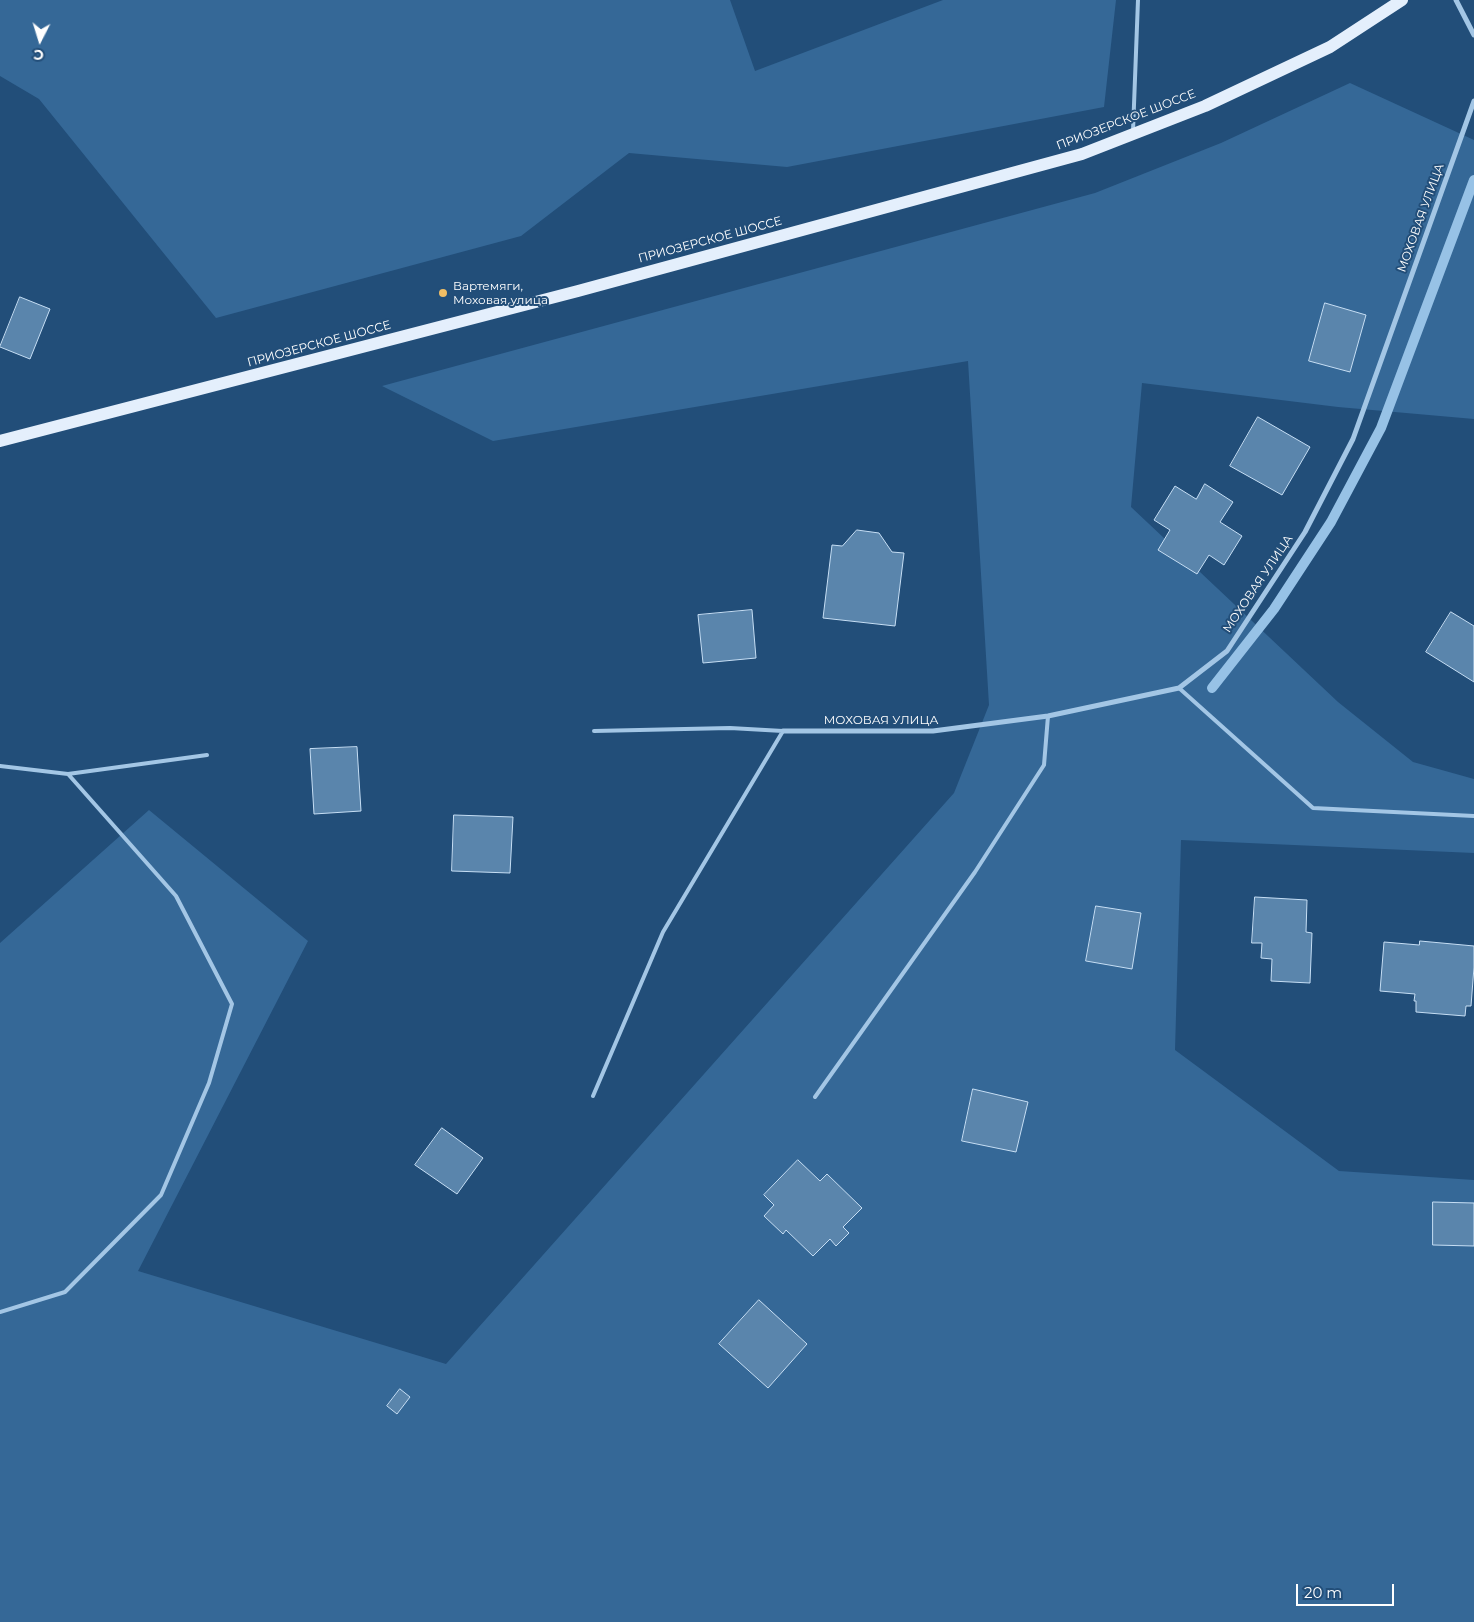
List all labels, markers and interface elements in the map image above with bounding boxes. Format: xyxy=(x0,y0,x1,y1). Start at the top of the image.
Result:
north arrow xyxy=(15,15,65,65)
text: С xyxy=(33,46,45,64)
street label: ПРИОЗЕРСКОЕ ШОССЕ xyxy=(1054,87,1198,153)
street label: МОХОВАЯ УЛИЦА xyxy=(1395,162,1447,274)
street label: ПРИОЗЕРСКОЕ ШОССЕ xyxy=(637,214,783,266)
place label: Вартемяги, Моховая улица xyxy=(453,279,548,307)
marker: Вартемяги, Моховая улица xyxy=(437,287,449,299)
street label: ПРИОЗЕРСКОЕ ШОССЕ xyxy=(246,318,392,370)
street label: МОХОВАЯ УЛИЦА xyxy=(1220,532,1296,636)
street label: МОХОВАЯ УЛИЦА xyxy=(824,713,938,727)
scale bar xyxy=(1299,1574,1396,1606)
text: 20 m xyxy=(1304,1583,1342,1602)

